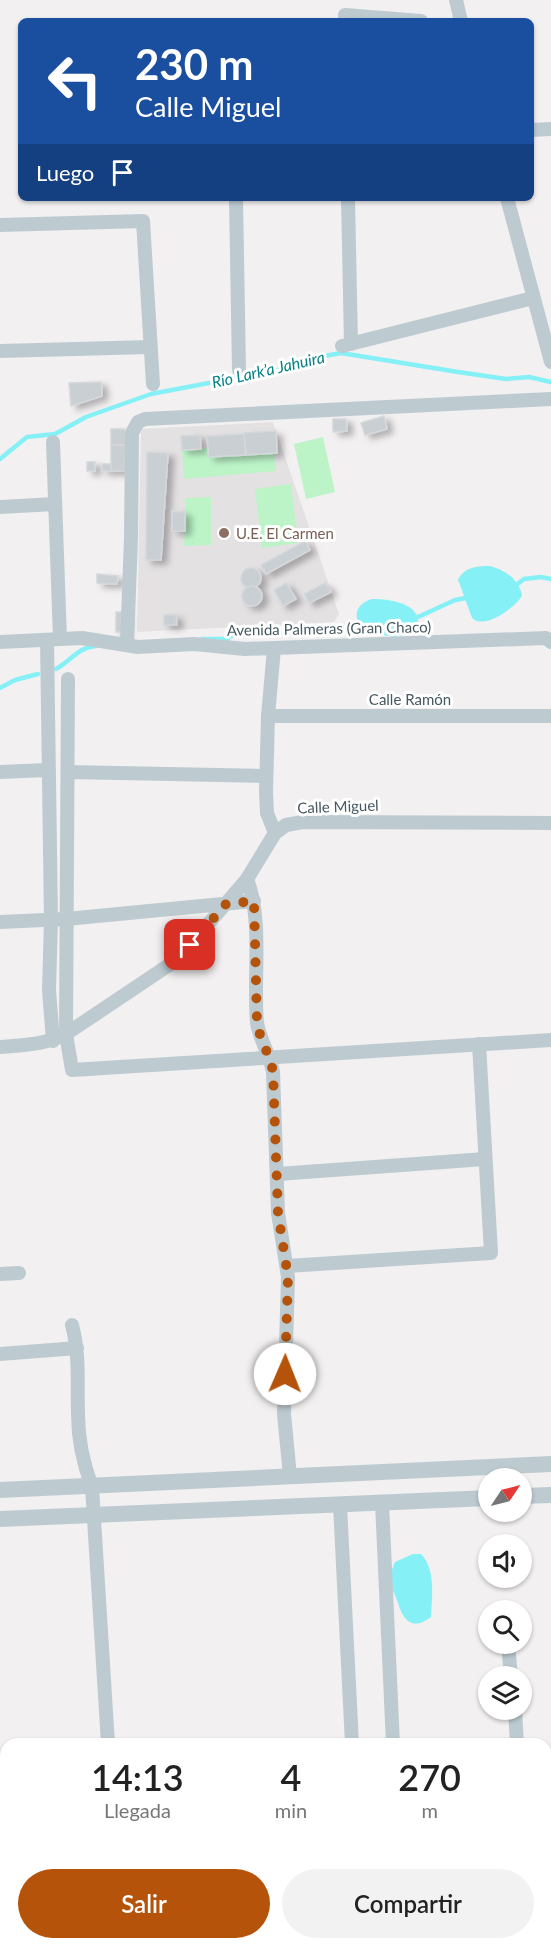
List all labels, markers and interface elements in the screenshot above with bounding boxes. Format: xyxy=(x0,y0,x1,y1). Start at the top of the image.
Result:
text: 230 m xyxy=(135,39,253,89)
icon: left xyxy=(36,42,114,120)
text: Calle Miguel xyxy=(135,90,281,123)
icon: arrive xyxy=(106,156,139,189)
text: Luego xyxy=(36,159,94,186)
water label: Río Lark’a Jahuira xyxy=(210,347,326,391)
place label: U.E. El Carmen xyxy=(236,524,334,542)
marker: U.E. El Carmen xyxy=(217,526,231,540)
street label: Avenida Palmeras (Gran Chaco) xyxy=(227,617,431,639)
street label: Calle Ramón xyxy=(369,690,451,708)
street label: Calle Miguel xyxy=(297,796,379,816)
pin xyxy=(164,919,215,970)
icon: arrive xyxy=(173,928,206,961)
position arrow xyxy=(253,1342,317,1406)
north arrow xyxy=(478,1468,532,1522)
map controls xyxy=(478,1468,532,1720)
button: sound xyxy=(478,1534,532,1588)
button: search xyxy=(478,1600,532,1654)
button: layers xyxy=(478,1666,532,1720)
text: 14:13 xyxy=(91,1755,184,1799)
text: 4 xyxy=(281,1755,301,1799)
text: 270 xyxy=(398,1755,461,1799)
text: Llegada xyxy=(104,1798,171,1822)
text: min xyxy=(275,1798,307,1822)
text: m xyxy=(421,1798,438,1822)
button: Salir xyxy=(18,1869,270,1938)
button: Compartir xyxy=(282,1869,534,1938)

